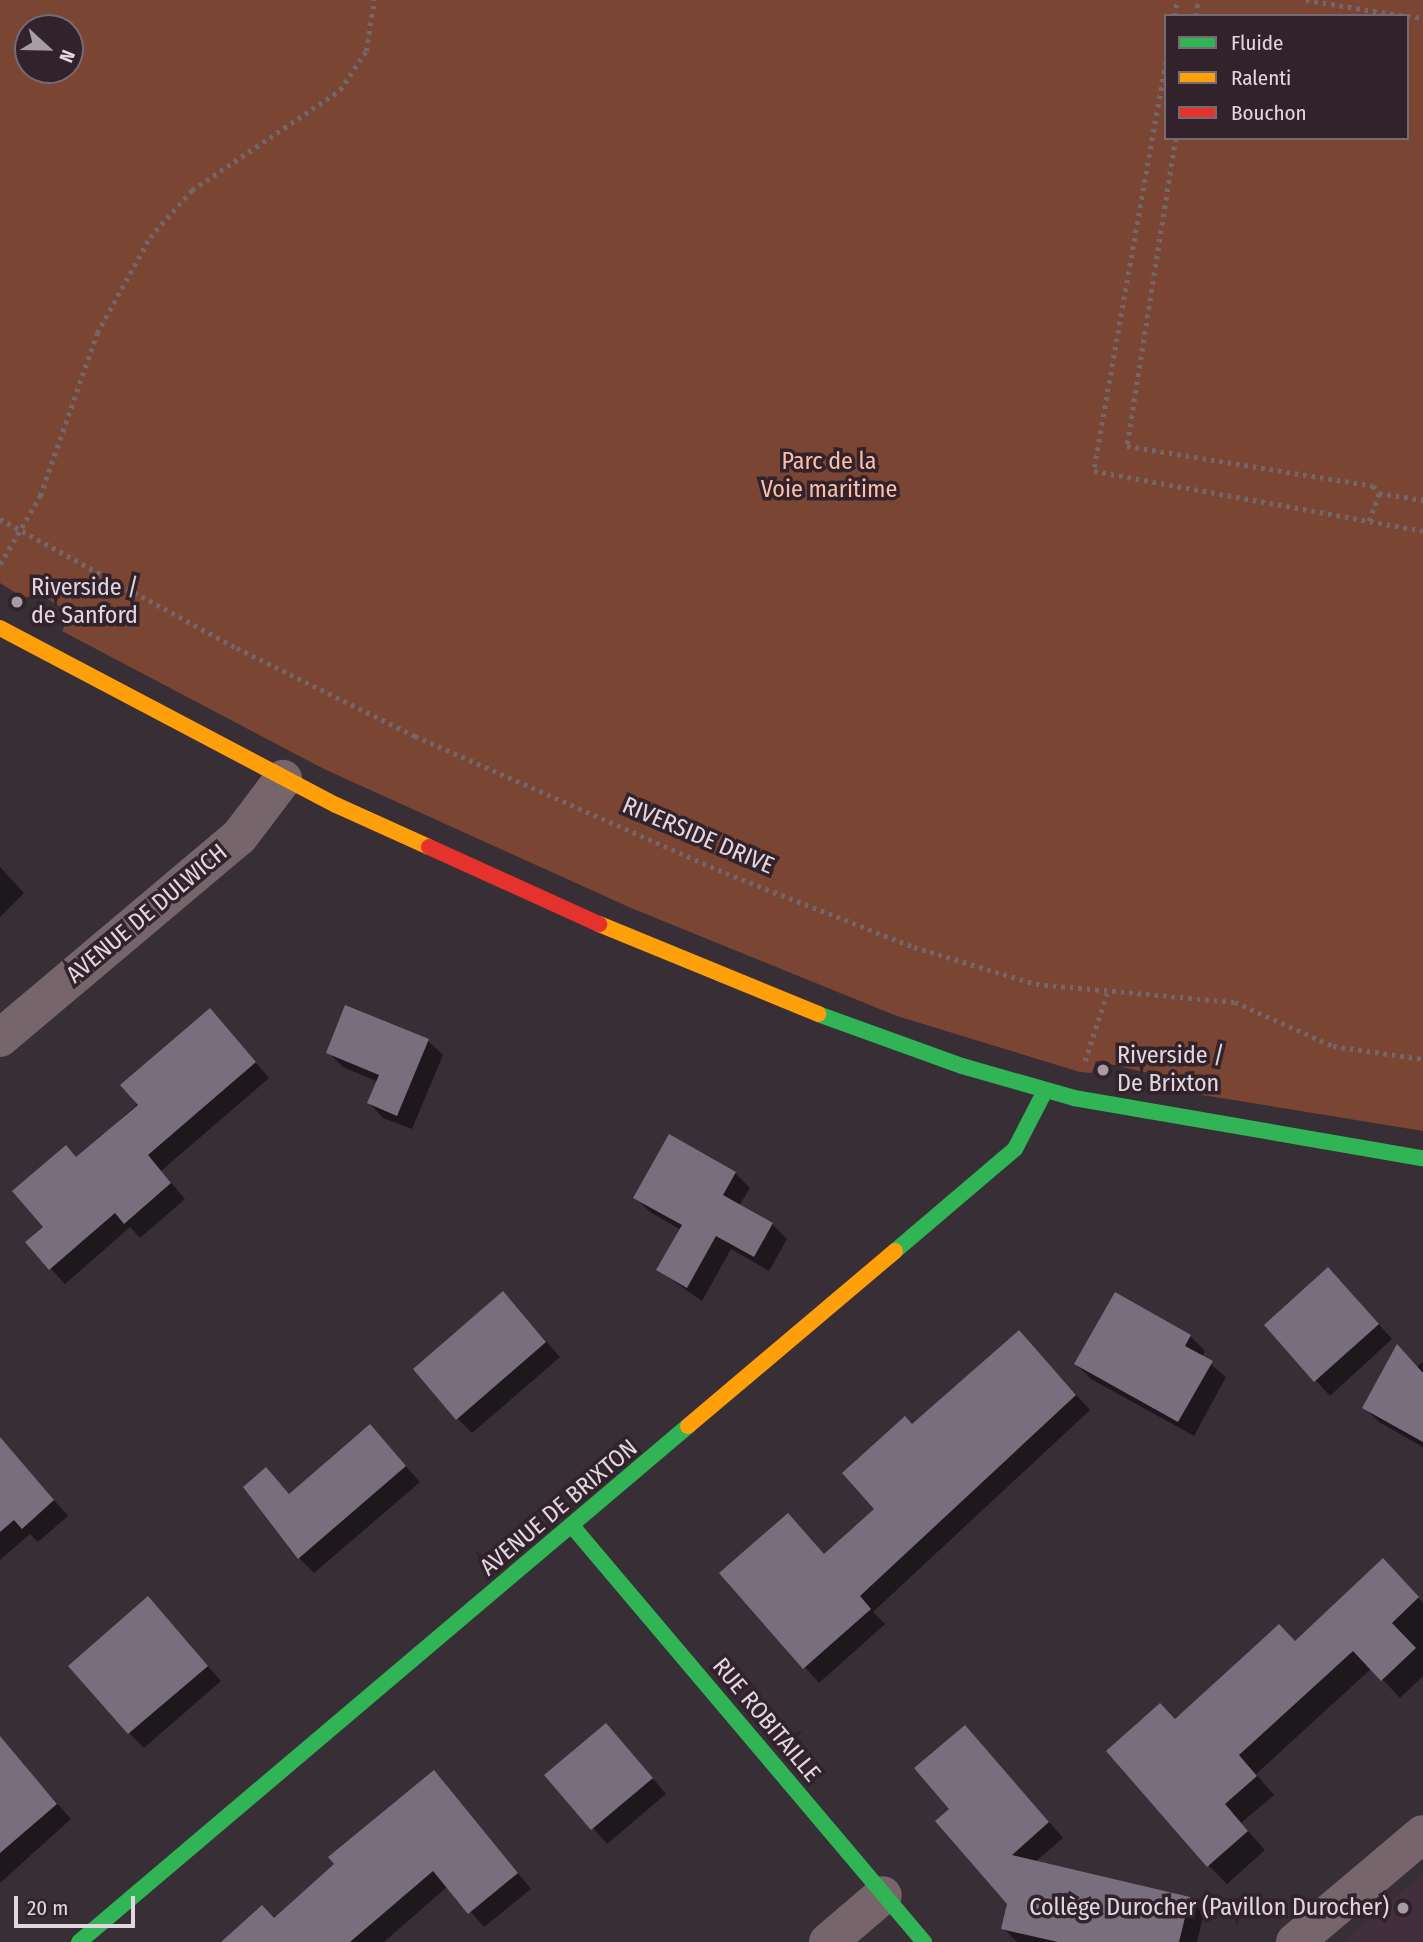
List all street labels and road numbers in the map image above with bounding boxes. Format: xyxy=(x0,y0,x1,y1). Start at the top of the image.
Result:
street label: RIVERSIDE DRIVE xyxy=(618,791,778,881)
street label: AVENUE DE DULWICH xyxy=(61,838,233,990)
street label: AVENUE DE BRIXTON xyxy=(475,1434,643,1582)
street label: RUE ROBITAILLE xyxy=(706,1652,826,1788)

